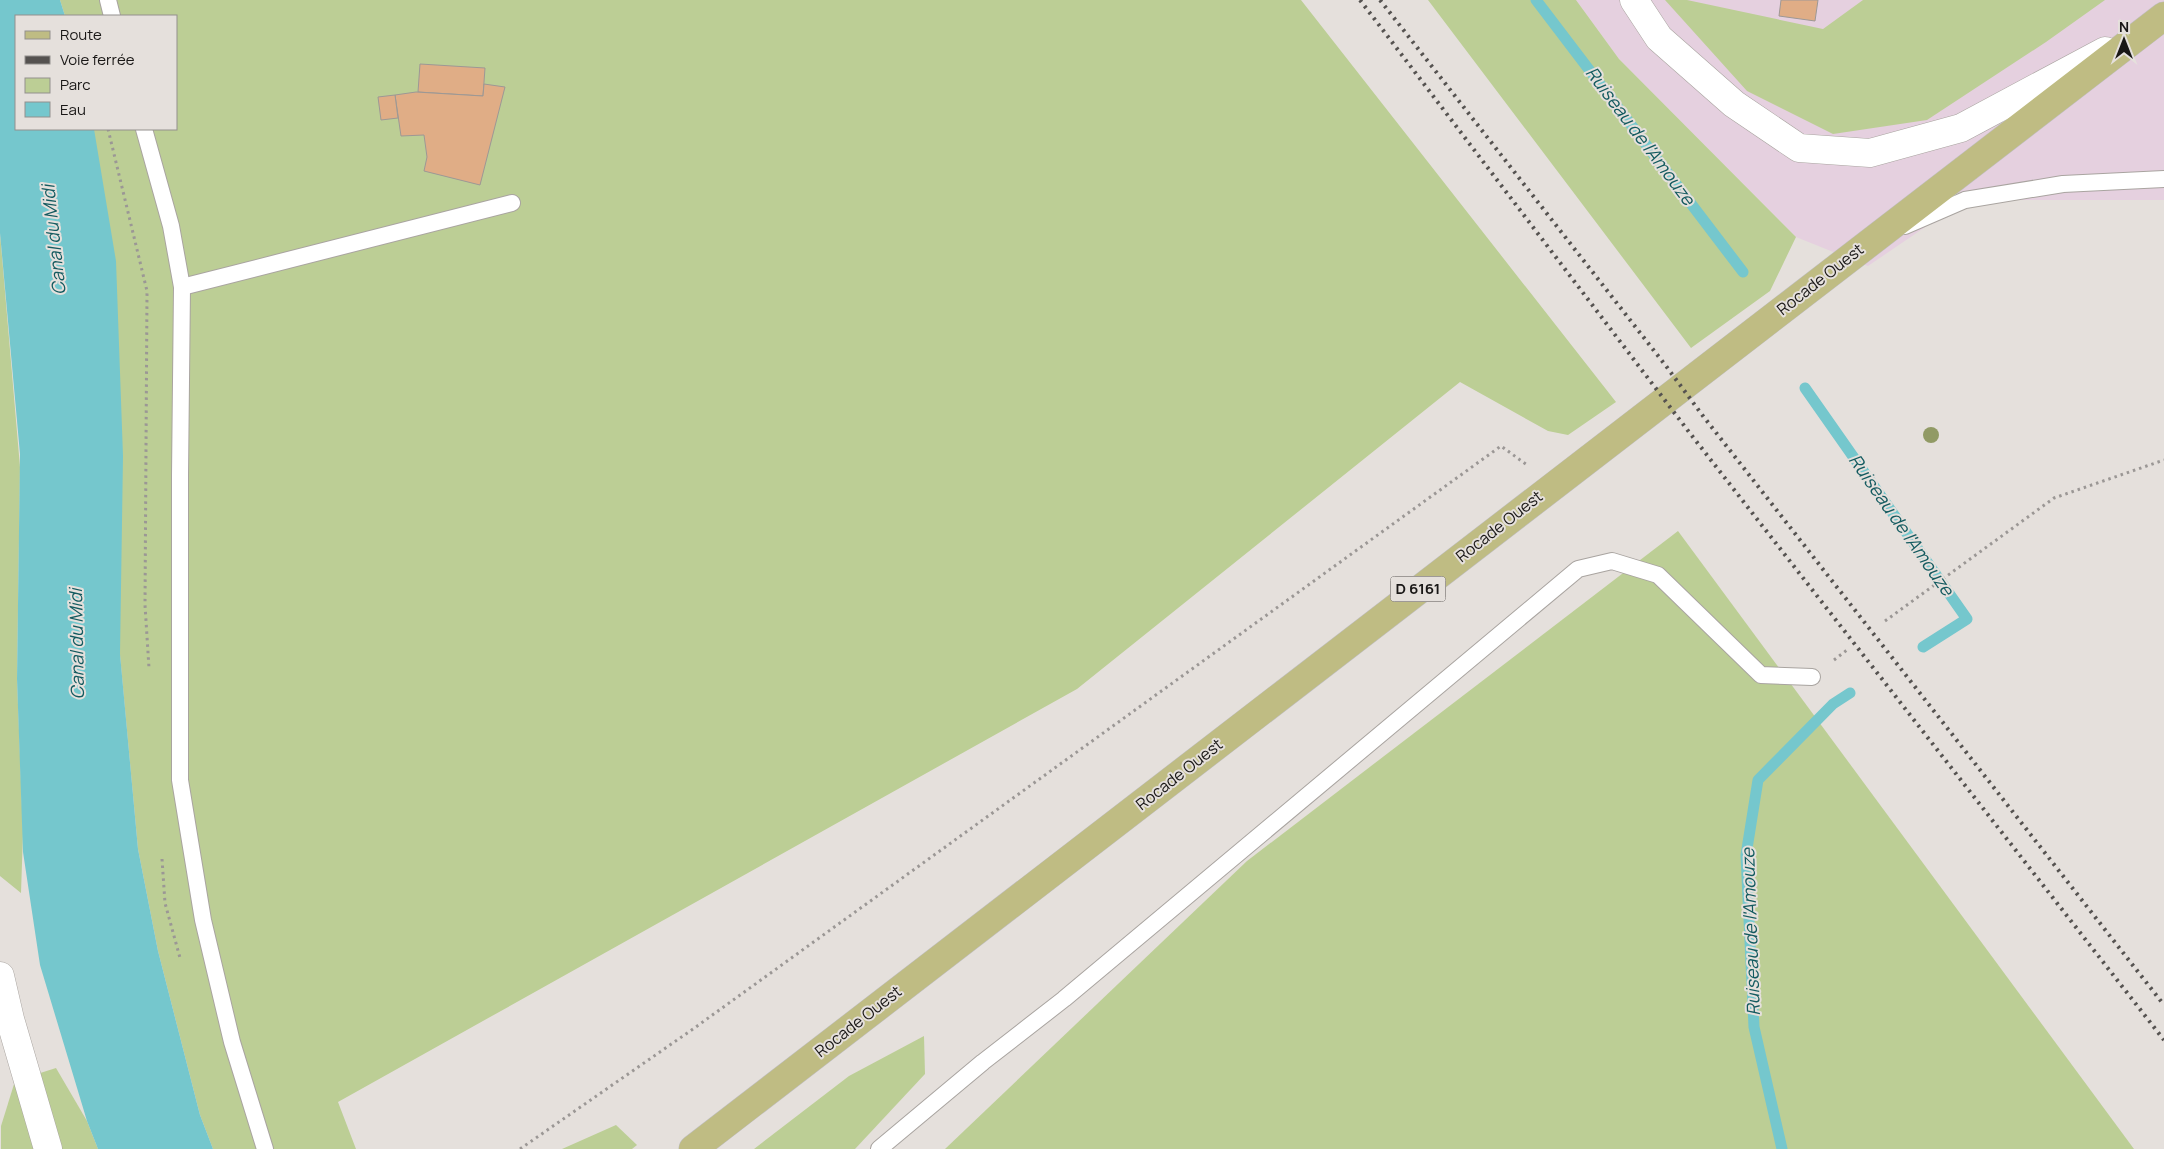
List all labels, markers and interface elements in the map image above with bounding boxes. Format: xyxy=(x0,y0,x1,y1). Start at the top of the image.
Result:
legend xyxy=(15,15,178,130)
north arrow xyxy=(2099,15,2149,65)
text: N xyxy=(2119,17,2129,36)
text: Route xyxy=(60,24,102,45)
text: Voie ferrée xyxy=(60,49,135,70)
water label: Ruiseau de l'Amouze xyxy=(1581,61,1702,211)
text: Parc xyxy=(60,74,91,95)
text: Eau xyxy=(60,99,86,120)
water label: Canal du Midi xyxy=(35,181,71,296)
street label: Rocade Ouest xyxy=(1772,238,1868,320)
water label: Ruiseau de l'Amouze xyxy=(1844,449,1961,601)
street label: Rocade Ouest xyxy=(1451,485,1547,567)
road number: D 6161 xyxy=(1390,576,1446,602)
water label: Canal du Midi xyxy=(63,586,89,699)
street label: Rocade Ouest xyxy=(1131,733,1227,815)
water label: Ruiseau de l'Amouze xyxy=(1735,846,1765,1016)
street label: Rocade Ouest xyxy=(810,980,906,1062)

